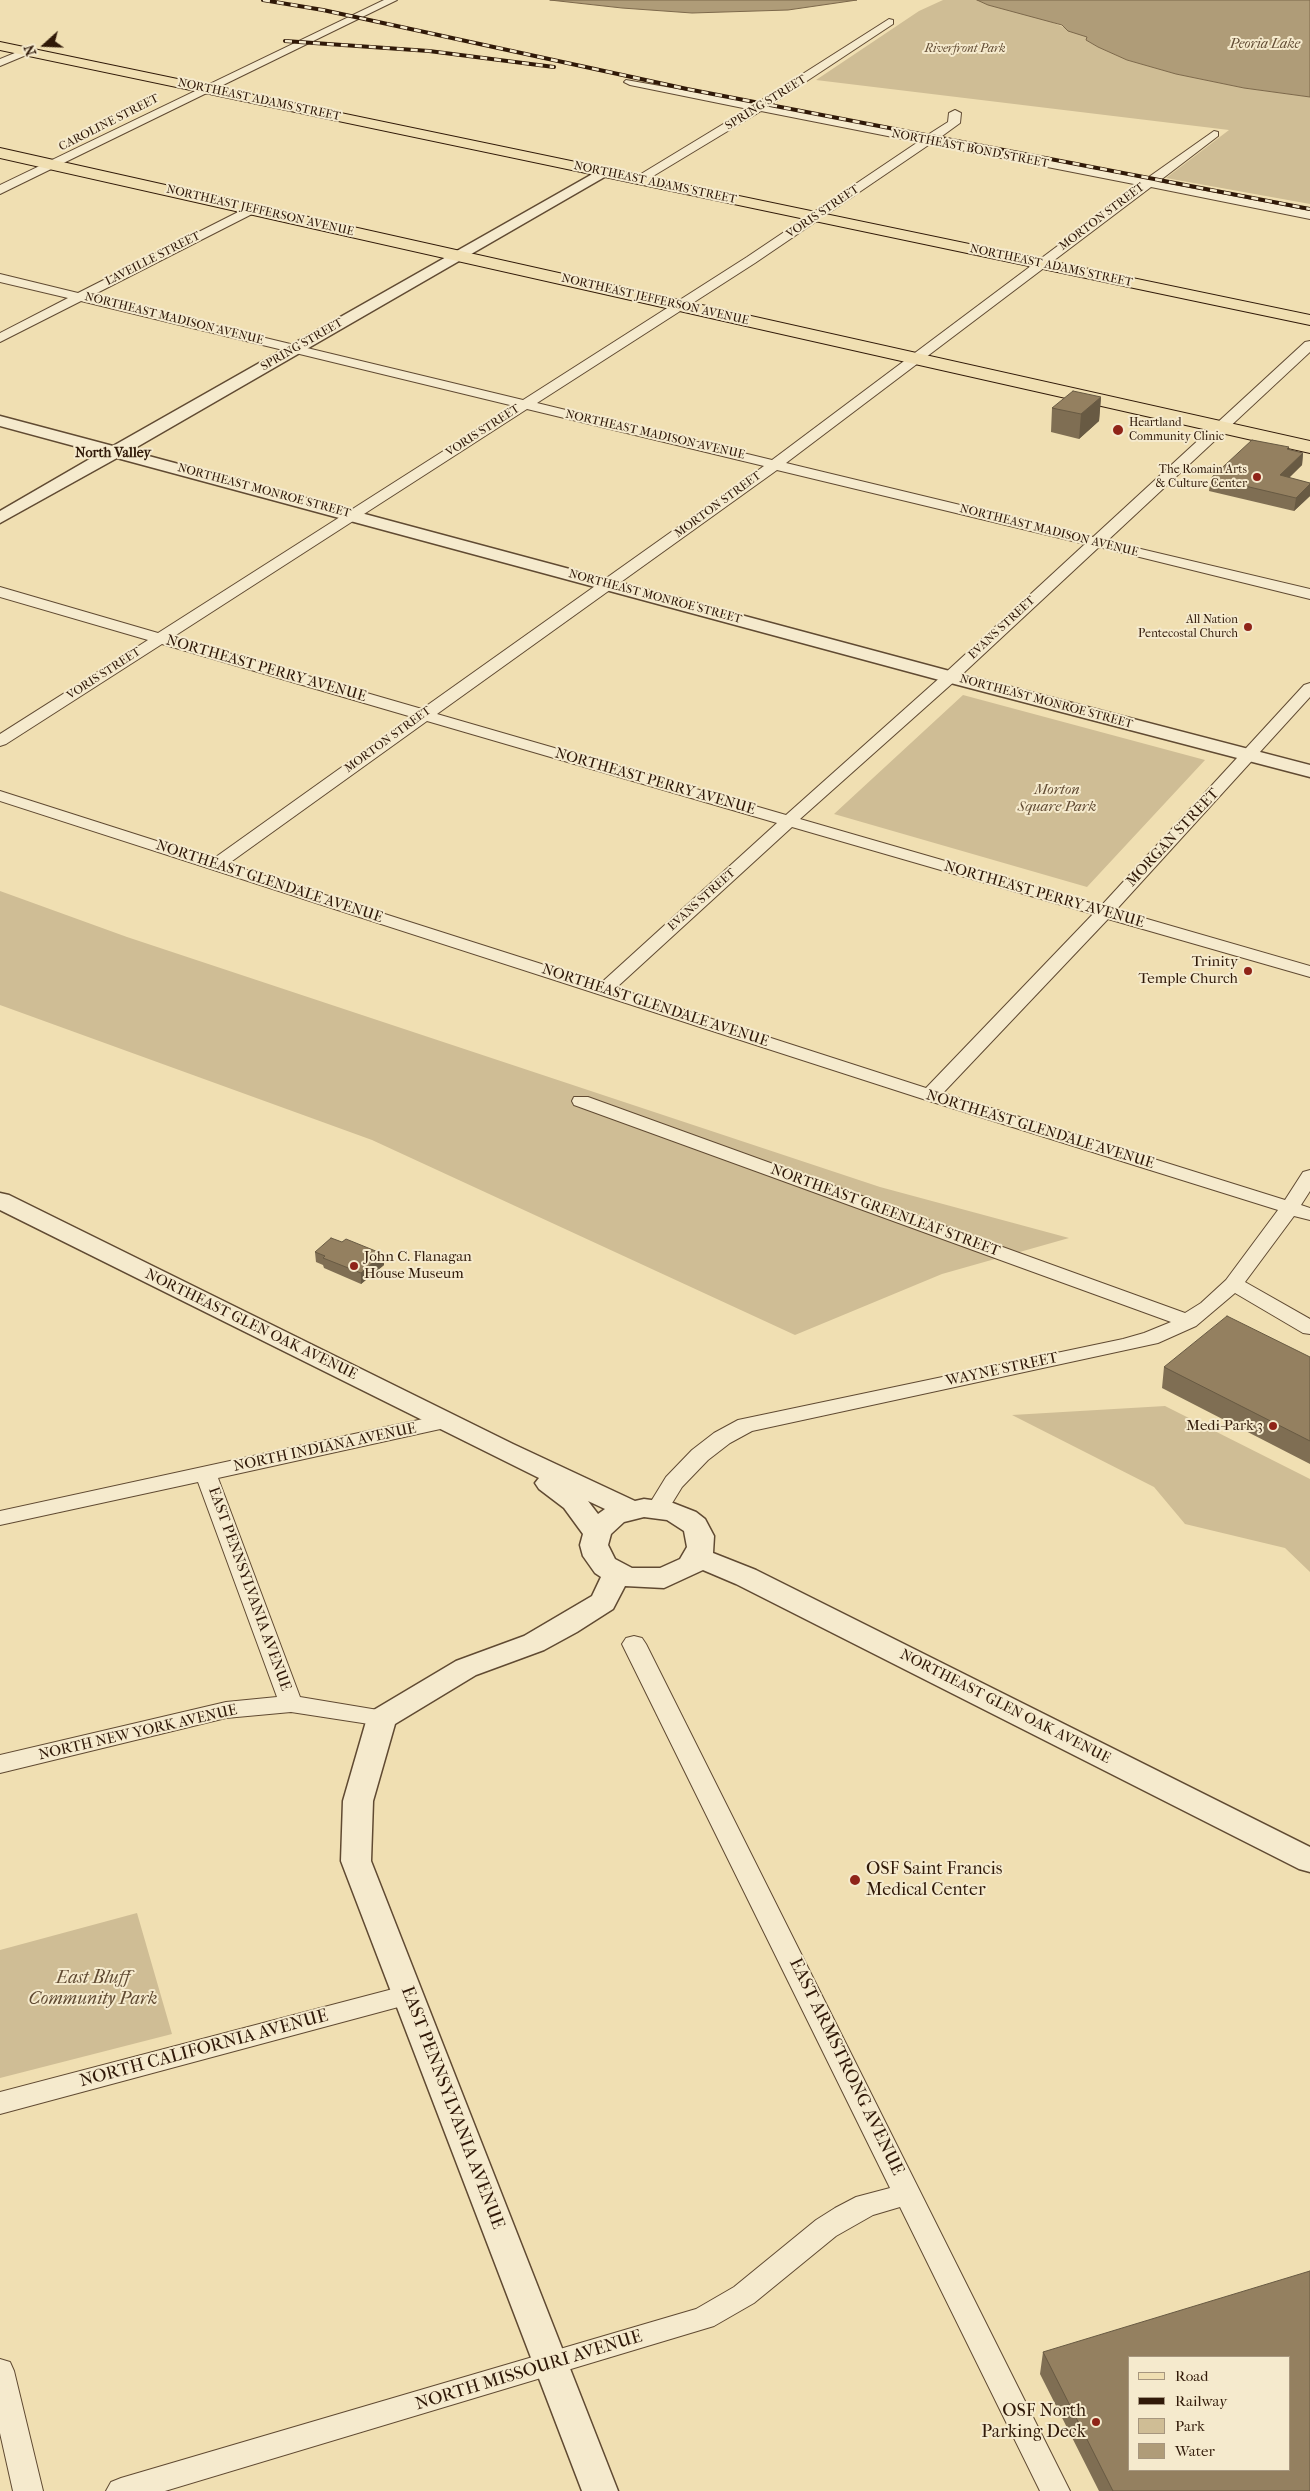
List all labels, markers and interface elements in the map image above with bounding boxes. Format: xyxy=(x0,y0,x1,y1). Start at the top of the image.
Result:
north arrow xyxy=(20,20,70,70)
water label: Peoria Lake xyxy=(1230,37,1300,53)
text: N xyxy=(21,42,40,58)
park label: Riverfront Park xyxy=(924,42,1006,56)
street label: SPRING STREET xyxy=(723,72,809,134)
street label: NORTHEAST ADAMS STREET xyxy=(176,76,342,124)
street label: CAROLINE STREET xyxy=(57,92,161,154)
street label: NORTHEAST BOND STREET xyxy=(890,127,1050,171)
street label: NORTHEAST ADAMS STREET xyxy=(572,159,738,207)
street label: MORTON STREET xyxy=(1056,180,1148,254)
street label: NORTHEAST JEFFERSON AVENUE xyxy=(165,182,355,240)
street label: VORIS STREET xyxy=(784,182,862,242)
street label: LAVEILLE STREET xyxy=(103,229,203,289)
street label: NORTHEAST ADAMS STREET xyxy=(968,242,1134,290)
street label: NORTHEAST JEFFERSON AVENUE xyxy=(560,271,750,329)
street label: NORTHEAST MADISON AVENUE xyxy=(83,290,265,348)
street label: SPRING STREET xyxy=(258,316,346,374)
street label: VORIS STREET xyxy=(444,402,522,460)
street label: NORTHEAST MADISON AVENUE xyxy=(564,407,746,463)
place label: Heartland Community Clinic xyxy=(1129,416,1224,444)
marker: Heartland Community Clinic xyxy=(1111,423,1125,437)
district label: North Valley xyxy=(75,446,151,462)
street label: NORTHEAST MONROE STREET xyxy=(176,461,352,521)
place label: The Romain Arts & Culture Center xyxy=(1156,463,1247,491)
street label: MORTON STREET xyxy=(672,469,764,541)
marker: The Romain Arts & Culture Center xyxy=(1251,471,1263,483)
street label: NORTHEAST MADISON AVENUE xyxy=(958,502,1140,560)
street label: NORTHEAST MONROE STREET xyxy=(567,567,743,627)
street label: EVANS STREET xyxy=(966,593,1038,663)
place label: All Nation Pentecostal Church xyxy=(1138,613,1238,641)
marker: All Nation Pentecostal Church xyxy=(1242,621,1254,633)
street label: NORTHEAST PERRY AVENUE xyxy=(164,632,368,706)
street label: VORIS STREET xyxy=(65,645,143,703)
street label: NORTHEAST MONROE STREET xyxy=(958,672,1134,732)
street label: MORTON STREET xyxy=(342,704,434,776)
street label: NORTHEAST PERRY AVENUE xyxy=(553,745,757,819)
park label: Morton Square Park xyxy=(1018,781,1096,816)
street label: MORGAN STREET xyxy=(1123,785,1223,891)
street label: NORTHEAST GLENDALE AVENUE xyxy=(153,837,385,927)
street label: NORTHEAST PERRY AVENUE xyxy=(942,858,1146,932)
street label: EVANS STREET xyxy=(665,866,739,934)
place label: Trinity Temple Church xyxy=(1138,953,1238,988)
street label: NORTHEAST GLENDALE AVENUE xyxy=(539,961,771,1051)
marker: Trinity Temple Church xyxy=(1242,965,1254,977)
street label: NORTHEAST GLENDALE AVENUE xyxy=(924,1087,1156,1173)
street label: NORTHEAST GREENLEAF STREET xyxy=(768,1161,1002,1261)
place label: John C. Flanagan House Museum xyxy=(364,1248,472,1283)
marker: John C. Flanagan House Museum xyxy=(348,1260,360,1272)
street label: NORTHEAST GLEN OAK AVENUE xyxy=(142,1266,360,1384)
street label: WAYNE STREET xyxy=(944,1349,1060,1391)
place label: Medi-Park 3 xyxy=(1186,1417,1263,1435)
street label: NORTH INDIANA AVENUE xyxy=(232,1420,418,1476)
marker: Medi-Park 3 xyxy=(1267,1420,1279,1432)
street label: EAST PENNSYLVANIA AVENUE xyxy=(204,1485,294,1693)
street label: NORTHEAST GLEN OAK AVENUE xyxy=(897,1646,1113,1768)
street label: NORTH NEW YORK AVENUE xyxy=(37,1701,239,1765)
place label: OSF Saint Francis Medical Center xyxy=(866,1859,1002,1902)
marker: OSF Saint Francis Medical Center xyxy=(848,1873,862,1887)
street label: EAST ARMSTRONG AVENUE xyxy=(784,1955,908,2179)
park label: East Bluff Community Park xyxy=(29,1968,157,2010)
street label: EAST PENNSYLVANIA AVENUE xyxy=(396,1983,508,2233)
street label: NORTH CALIFORNIA AVENUE xyxy=(77,2005,331,2093)
street label: NORTH MISSOURI AVENUE xyxy=(413,2326,645,2416)
legend xyxy=(1128,2356,1290,2471)
text: Road xyxy=(1175,2367,1208,2385)
text: Railway xyxy=(1175,2392,1227,2410)
place label: OSF North Parking Deck xyxy=(981,2401,1086,2444)
marker: OSF North Parking Deck xyxy=(1090,2416,1102,2428)
text: Park xyxy=(1175,2417,1205,2435)
text: Water xyxy=(1175,2442,1215,2460)

